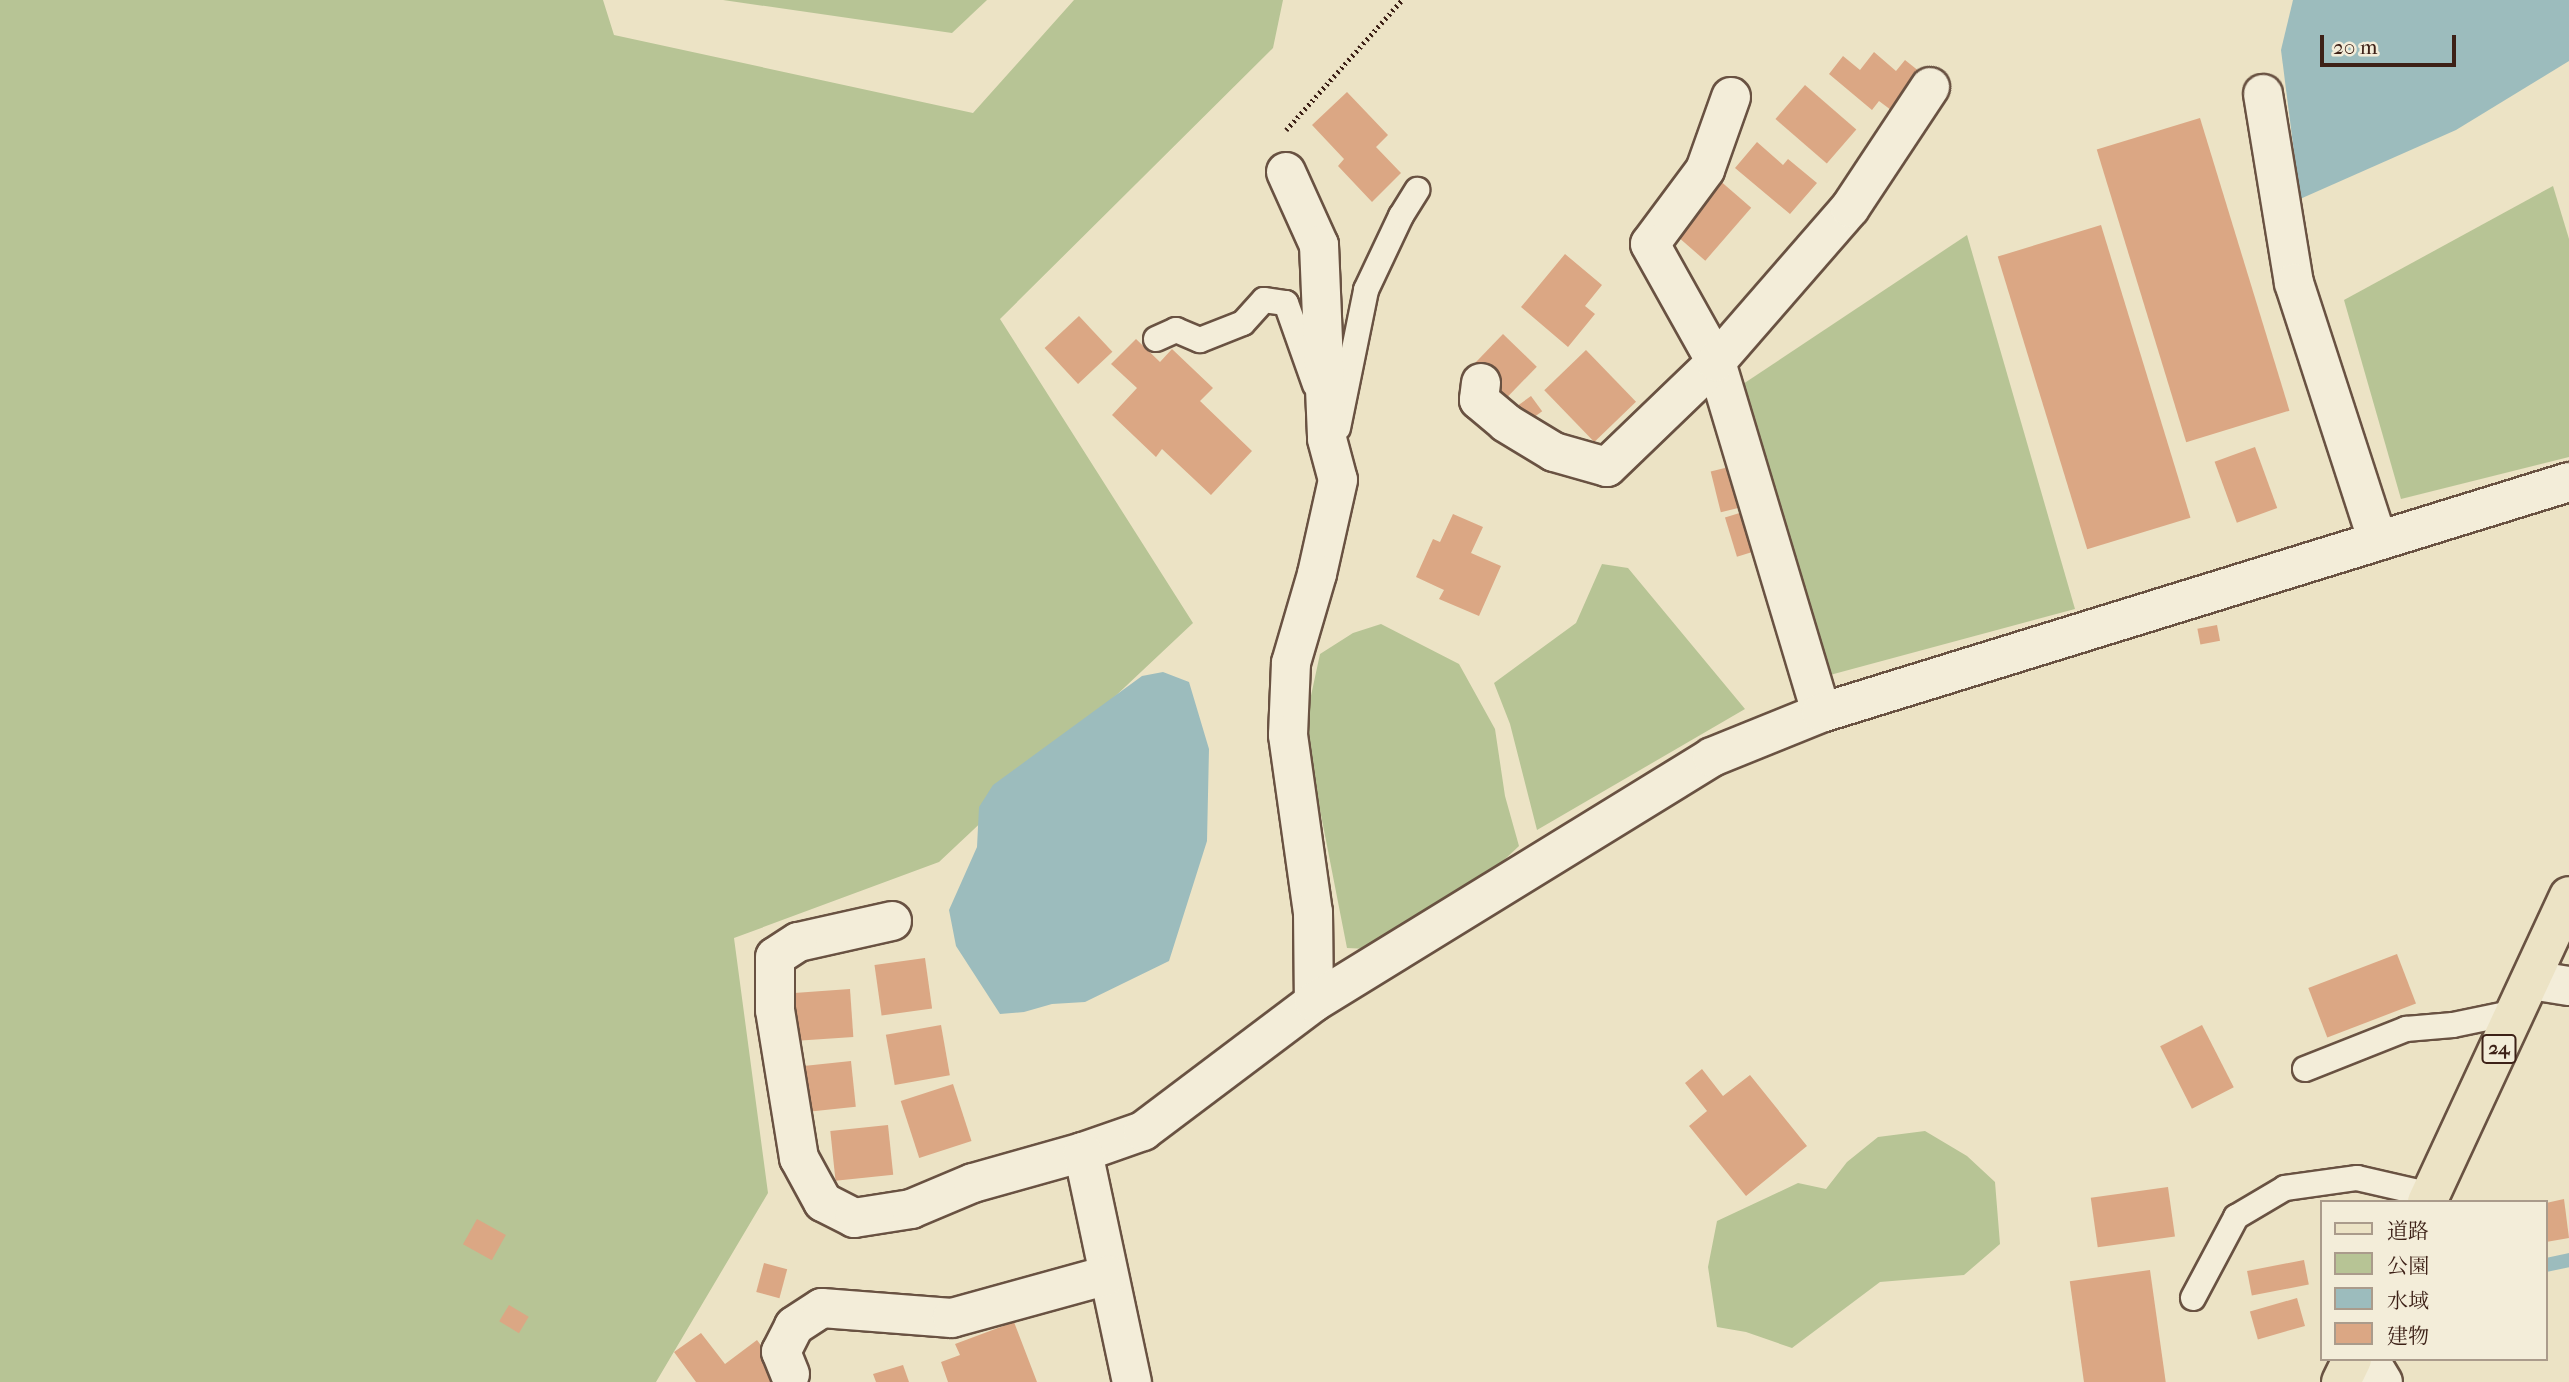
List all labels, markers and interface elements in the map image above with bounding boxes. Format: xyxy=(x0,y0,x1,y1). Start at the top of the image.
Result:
scale bar xyxy=(2324,21,2460,65)
text: 20 m xyxy=(2333,35,2377,59)
road number: 24 xyxy=(2482,1034,2516,1064)
legend xyxy=(2320,1200,2548,1361)
text: 道路 xyxy=(2387,1219,2429,1243)
text: 公園 xyxy=(2387,1254,2429,1278)
text: 水域 xyxy=(2387,1289,2429,1313)
text: 建物 xyxy=(2387,1324,2429,1348)

